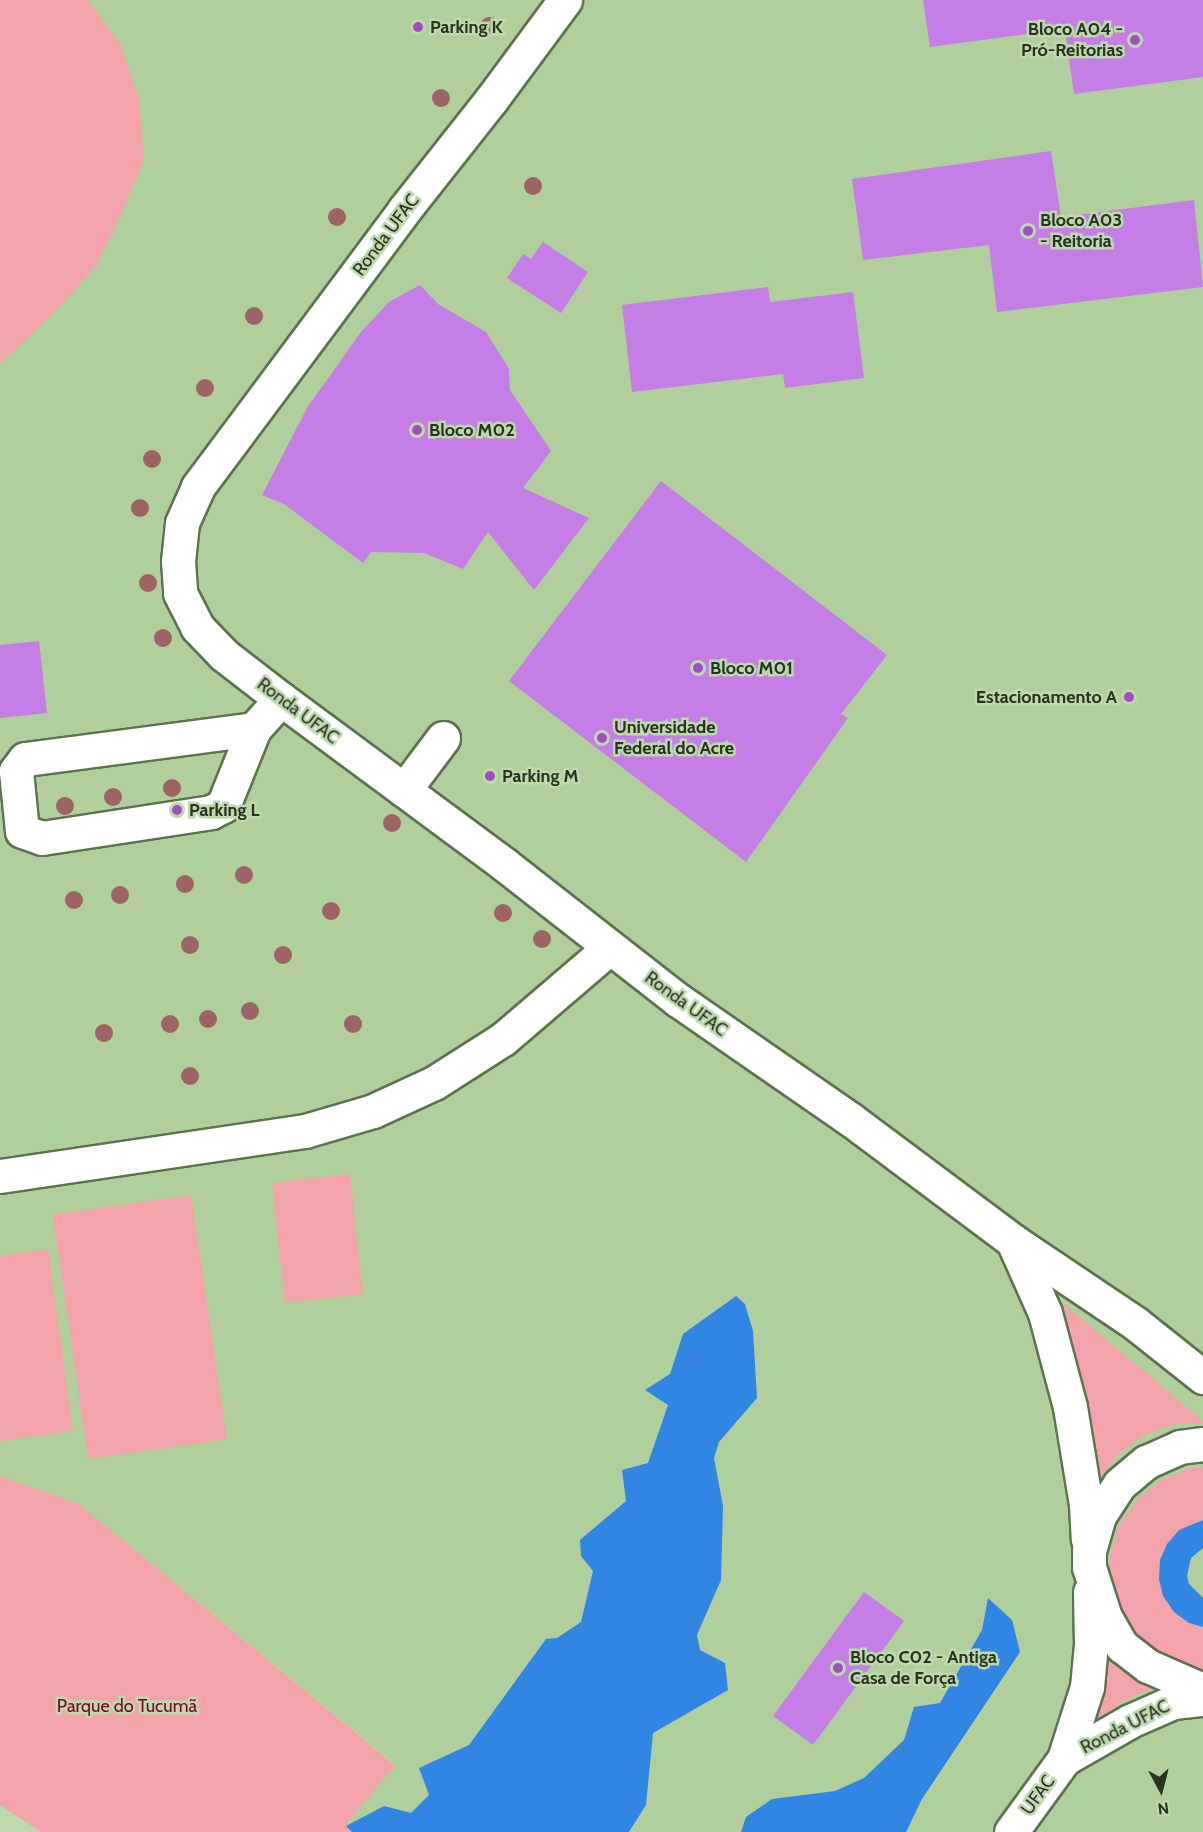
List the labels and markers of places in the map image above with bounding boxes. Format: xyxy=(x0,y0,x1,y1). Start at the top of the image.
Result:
place label: Parking K xyxy=(430,16,503,38)
place label: Bloco A04 - Pró-Reitorias xyxy=(1021,19,1123,62)
marker: Parking K xyxy=(411,20,425,34)
marker: Bloco A04 - Pró-Reitorias xyxy=(1128,33,1142,47)
place label: Bloco A03 - Reitoria xyxy=(1040,210,1122,252)
marker: Bloco A03 - Reitoria xyxy=(1021,224,1035,238)
place label: Bloco M02 xyxy=(429,419,515,441)
marker: Bloco M02 xyxy=(410,423,424,437)
place label: Bloco M01 xyxy=(710,657,793,679)
marker: Bloco M01 xyxy=(691,661,705,675)
place label: Estacionamento A xyxy=(976,686,1117,708)
marker: Estacionamento A xyxy=(1122,690,1136,704)
place label: Universidade Federal do Acre xyxy=(614,717,734,760)
marker: Universidade Federal do Acre xyxy=(595,731,609,745)
place label: Parking M xyxy=(502,765,578,787)
marker: Parking M xyxy=(483,769,497,783)
place label: Parking L xyxy=(189,799,259,821)
marker: Parking L xyxy=(170,803,184,817)
place label: Bloco C02 - Antiga Casa de Força xyxy=(850,1647,997,1690)
marker: Bloco C02 - Antiga Casa de Força xyxy=(831,1661,845,1675)

